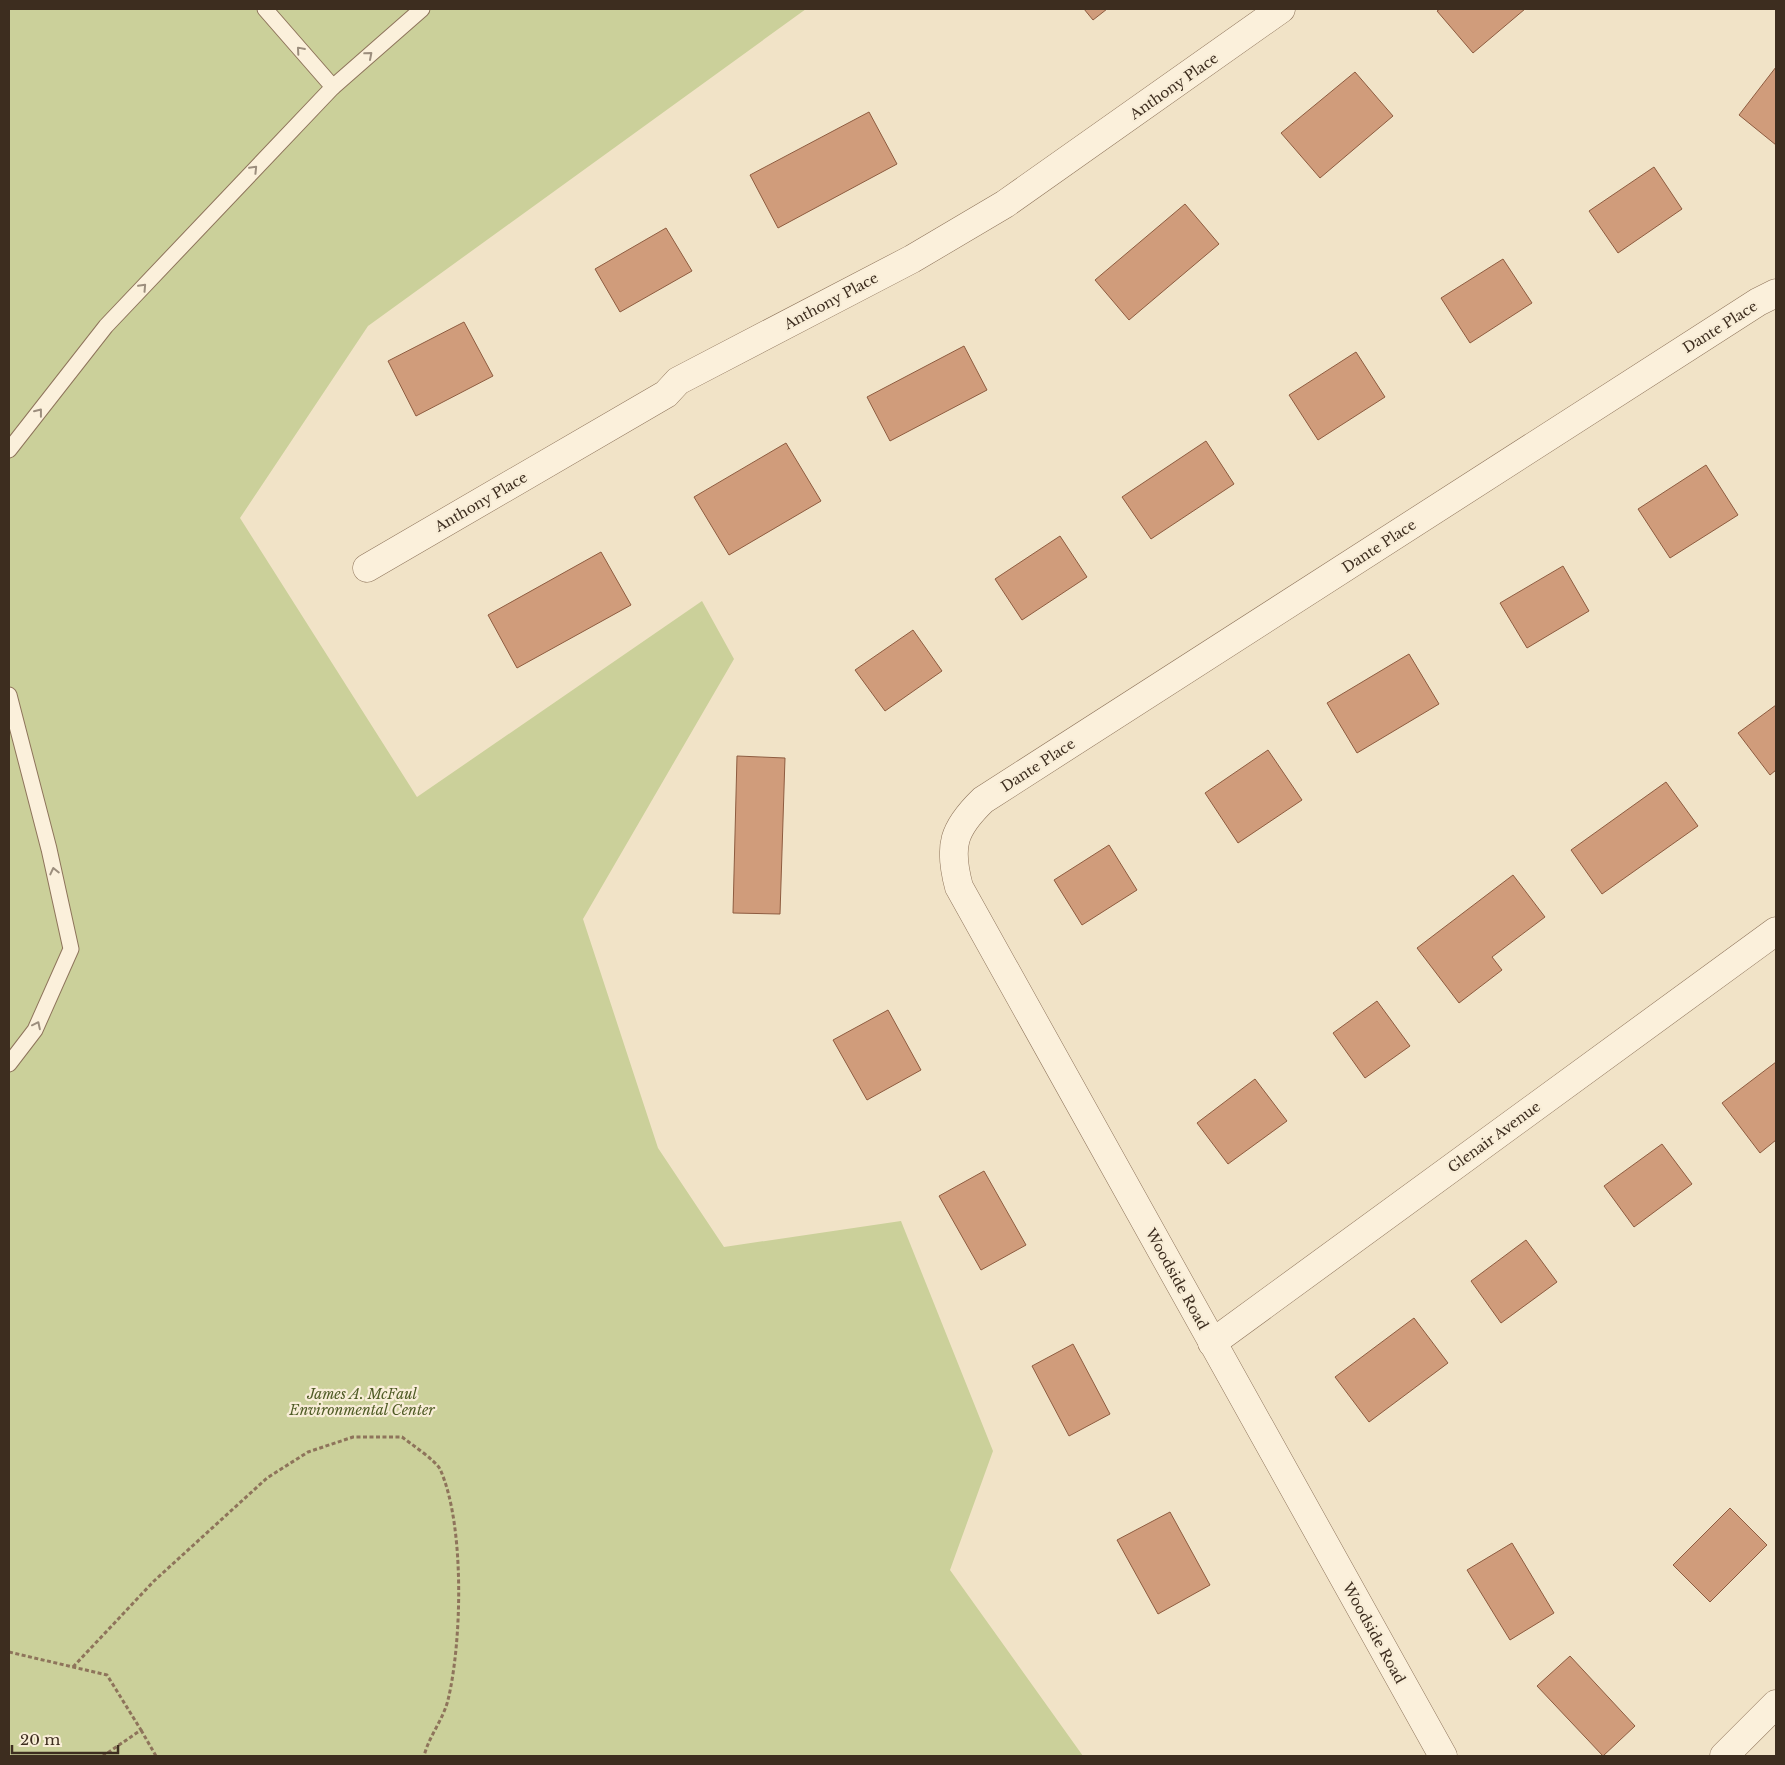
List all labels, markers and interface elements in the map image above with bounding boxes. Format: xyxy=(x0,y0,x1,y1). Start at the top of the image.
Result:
one-way arrow xyxy=(297,46,306,55)
street label: Anthony Place xyxy=(1125,49,1222,124)
one-way arrow xyxy=(364,52,373,61)
one-way arrow xyxy=(248,165,257,174)
street label: Anthony Place xyxy=(780,269,881,334)
one-way arrow xyxy=(137,284,146,293)
street label: Dante Place xyxy=(1679,297,1761,357)
one-way arrow xyxy=(33,408,42,418)
street label: Anthony Place xyxy=(431,468,530,536)
street label: Dante Place xyxy=(1339,515,1419,577)
street label: Dante Place xyxy=(998,734,1078,796)
one-way arrow xyxy=(49,867,60,876)
one-way arrow xyxy=(31,1021,41,1030)
street label: Glenair Avenue xyxy=(1444,1097,1544,1177)
street label: Woodside Road xyxy=(1141,1224,1213,1333)
park label: James A. McFaul Environmental Center xyxy=(288,1385,435,1419)
street label: Woodside Road xyxy=(1338,1578,1410,1687)
scale bar xyxy=(12,1722,119,1754)
text: 20 m xyxy=(20,1730,60,1749)

